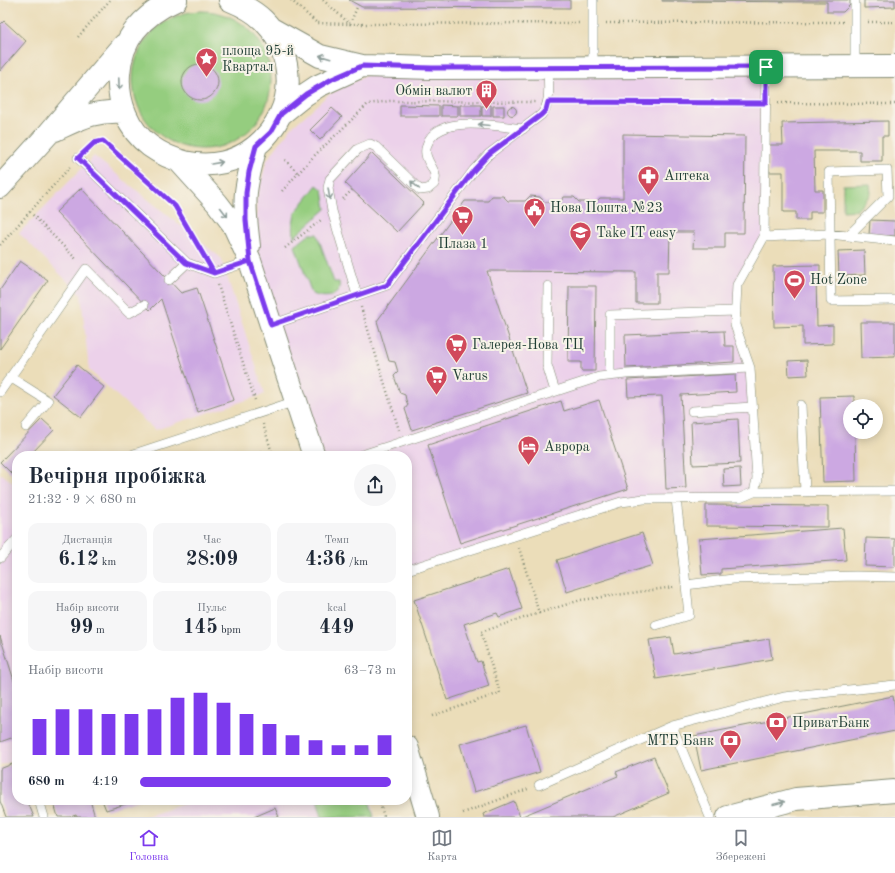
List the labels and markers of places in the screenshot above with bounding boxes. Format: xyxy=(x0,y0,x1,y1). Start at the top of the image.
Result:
place label: площа 95-й Квартал xyxy=(222,44,294,74)
place icon: площа 95-й Квартал xyxy=(194,46,220,79)
pin xyxy=(749,50,783,84)
building icon: Обмін валют xyxy=(474,78,500,111)
place label: Обмін валют xyxy=(395,84,472,98)
pharmacy icon: Аптека xyxy=(636,163,662,196)
place label: Аптека xyxy=(664,169,709,183)
public building icon: Нова Пошта №23 xyxy=(522,195,548,228)
place label: Нова Пошта №23 xyxy=(550,201,663,215)
supermarket icon: Плаза 1 xyxy=(450,203,476,236)
school or university icon: Take IT easy xyxy=(568,220,594,253)
place label: Take IT easy xyxy=(596,226,677,240)
place label: Плаза 1 xyxy=(438,237,488,251)
sports icon: Hot Zone xyxy=(782,267,808,300)
place label: Hot Zone xyxy=(810,273,867,287)
supermarket icon: Галерея-Нова ТЦ xyxy=(444,332,470,365)
place label: Галерея-Нова ТЦ xyxy=(472,338,584,352)
supermarket icon: Varus xyxy=(424,363,450,396)
place label: Varus xyxy=(452,369,488,383)
hotel icon: Аврора xyxy=(515,434,541,467)
place label: Аврора xyxy=(544,440,590,454)
bank icon: ПриватБанк xyxy=(763,710,789,743)
place label: ПриватБанк xyxy=(792,716,870,730)
bank icon: МТБ Банк xyxy=(717,728,743,761)
place label: МТБ Банк xyxy=(647,734,714,748)

